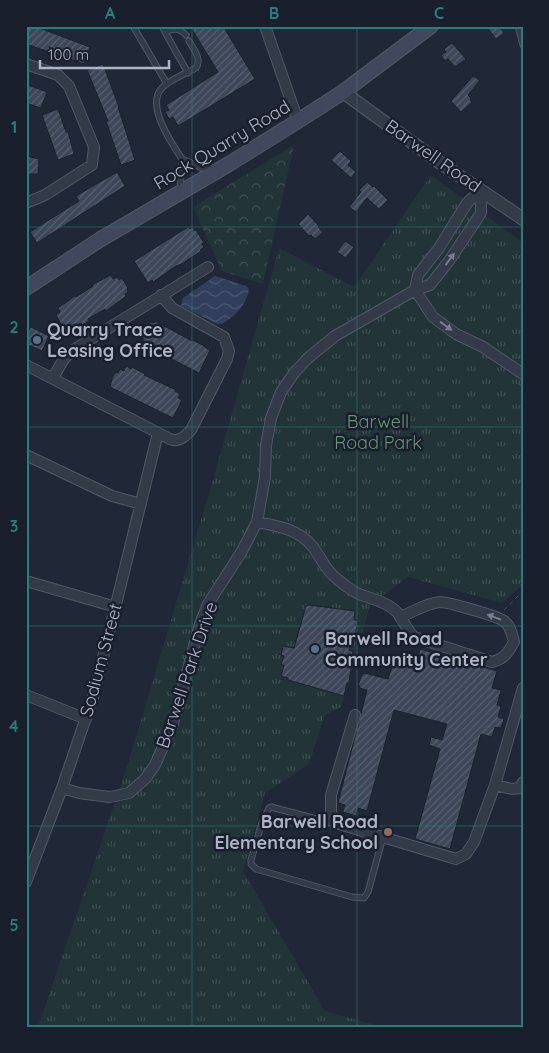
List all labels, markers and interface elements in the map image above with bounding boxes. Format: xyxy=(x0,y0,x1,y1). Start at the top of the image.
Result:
text: A xyxy=(105,3,116,23)
text: B xyxy=(269,3,279,23)
text: C xyxy=(434,3,444,23)
scale bar xyxy=(40,38,169,70)
text: 100 m xyxy=(48,45,89,64)
street label: Rock Quarry Road xyxy=(149,95,294,194)
street label: Barwell Road xyxy=(381,114,486,197)
text: 1 xyxy=(11,117,17,137)
one-way arrow xyxy=(445,252,455,266)
text: 2 xyxy=(9,317,19,337)
place label: Quarry Trace Leasing Office xyxy=(47,318,173,362)
one-way arrow xyxy=(439,321,453,331)
marker: Quarry Trace Leasing Office xyxy=(31,334,43,346)
park label: Barwell Road Park xyxy=(334,410,422,454)
text: 3 xyxy=(10,516,18,536)
street label: Barwell Park Drive xyxy=(151,598,222,751)
street label: Sodium Street xyxy=(74,601,127,719)
one-way arrow xyxy=(487,613,502,620)
place label: Barwell Road Community Center xyxy=(325,627,488,671)
marker: Barwell Road Community Center xyxy=(309,643,321,655)
text: 4 xyxy=(9,716,19,736)
place label: Barwell Road Elementary School xyxy=(214,810,378,854)
marker: Barwell Road Elementary School xyxy=(382,826,394,838)
text: 5 xyxy=(9,915,19,935)

